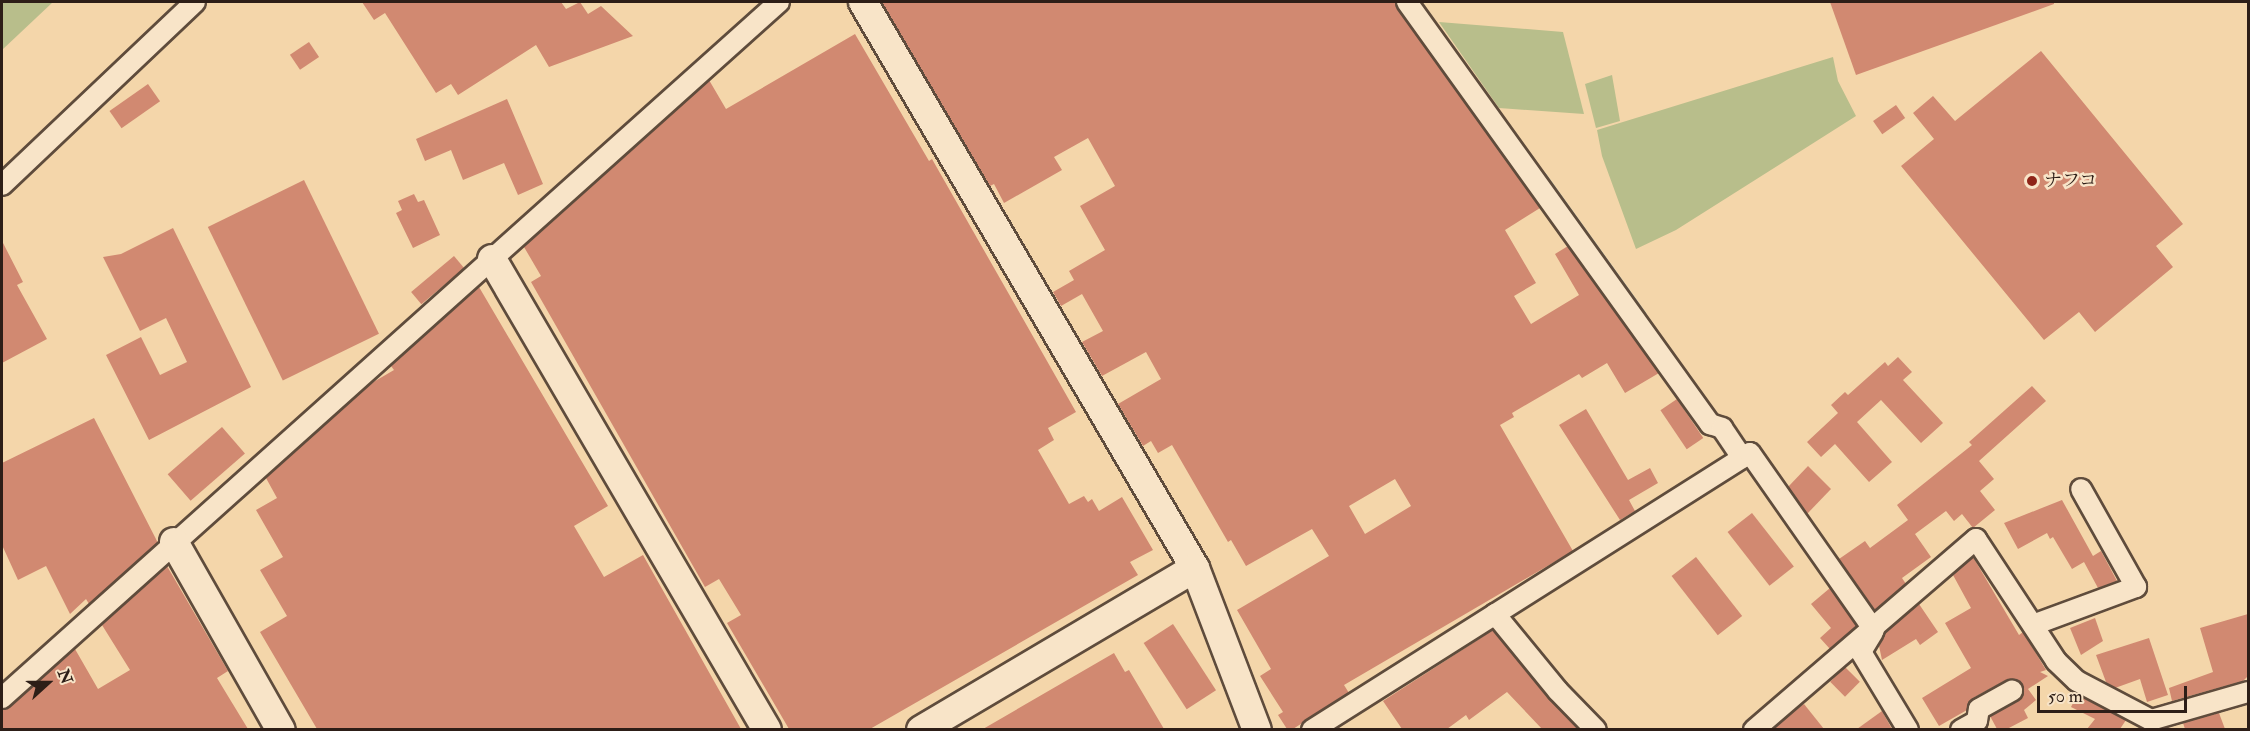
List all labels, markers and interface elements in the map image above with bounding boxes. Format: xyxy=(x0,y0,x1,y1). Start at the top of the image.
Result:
place label: ナフコ xyxy=(2044,170,2098,192)
marker: ナフコ xyxy=(2025,174,2039,188)
north arrow xyxy=(18,653,78,713)
text: N xyxy=(53,666,77,687)
scale bar xyxy=(2040,674,2190,712)
text: 50 m xyxy=(2048,685,2083,708)

